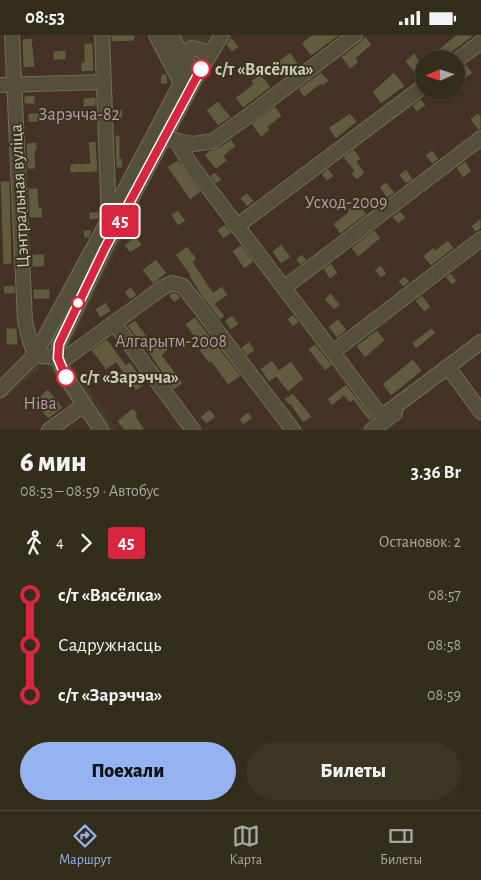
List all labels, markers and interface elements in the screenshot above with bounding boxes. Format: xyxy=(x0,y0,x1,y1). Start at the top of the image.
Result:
text: 08:53 xyxy=(25,8,65,27)
north arrow xyxy=(415,50,465,100)
map controls xyxy=(415,50,465,100)
marker: с/т «Вясёлка» xyxy=(191,59,211,79)
place label: с/т «Вясёлка» xyxy=(215,61,314,79)
park label: Зарэчча-82 xyxy=(38,106,120,124)
street label: Цэнтральная вуліца xyxy=(7,124,33,268)
park label: Усход-2009 xyxy=(304,194,388,212)
line badge: 45 xyxy=(98,205,142,237)
text: 45 xyxy=(112,212,128,230)
unlabelled marker xyxy=(71,296,85,310)
park label: Алгарытм-2008 xyxy=(115,333,227,351)
marker: с/т «Зарэчча» xyxy=(56,367,76,387)
place label: с/т «Зарэчча» xyxy=(80,369,179,387)
park label: Ніва xyxy=(23,395,57,413)
text: 6 мин xyxy=(20,449,87,477)
text: 3.36 Br xyxy=(411,463,461,482)
text: 08:53 – 08:59 · Автобус xyxy=(20,483,160,499)
icon: walk xyxy=(20,529,48,557)
icon: forward xyxy=(72,529,100,557)
text: 4 xyxy=(56,534,64,550)
text: 45 xyxy=(118,534,135,552)
text: Остановок: 2 xyxy=(379,534,461,550)
text: с/т «Вясёлка» xyxy=(58,586,162,605)
text: 08:57 xyxy=(428,587,461,603)
text: Садружнасць xyxy=(58,636,161,655)
text: 08:58 xyxy=(427,637,461,653)
text: с/т «Зарэчча» xyxy=(58,686,163,705)
text: 08:59 xyxy=(427,687,461,703)
button: Поехали xyxy=(20,742,236,800)
button: Билеты xyxy=(246,742,461,800)
tab: Маршрут xyxy=(59,822,112,869)
tab: Карта xyxy=(229,822,262,869)
tab: Билеты xyxy=(380,822,422,869)

